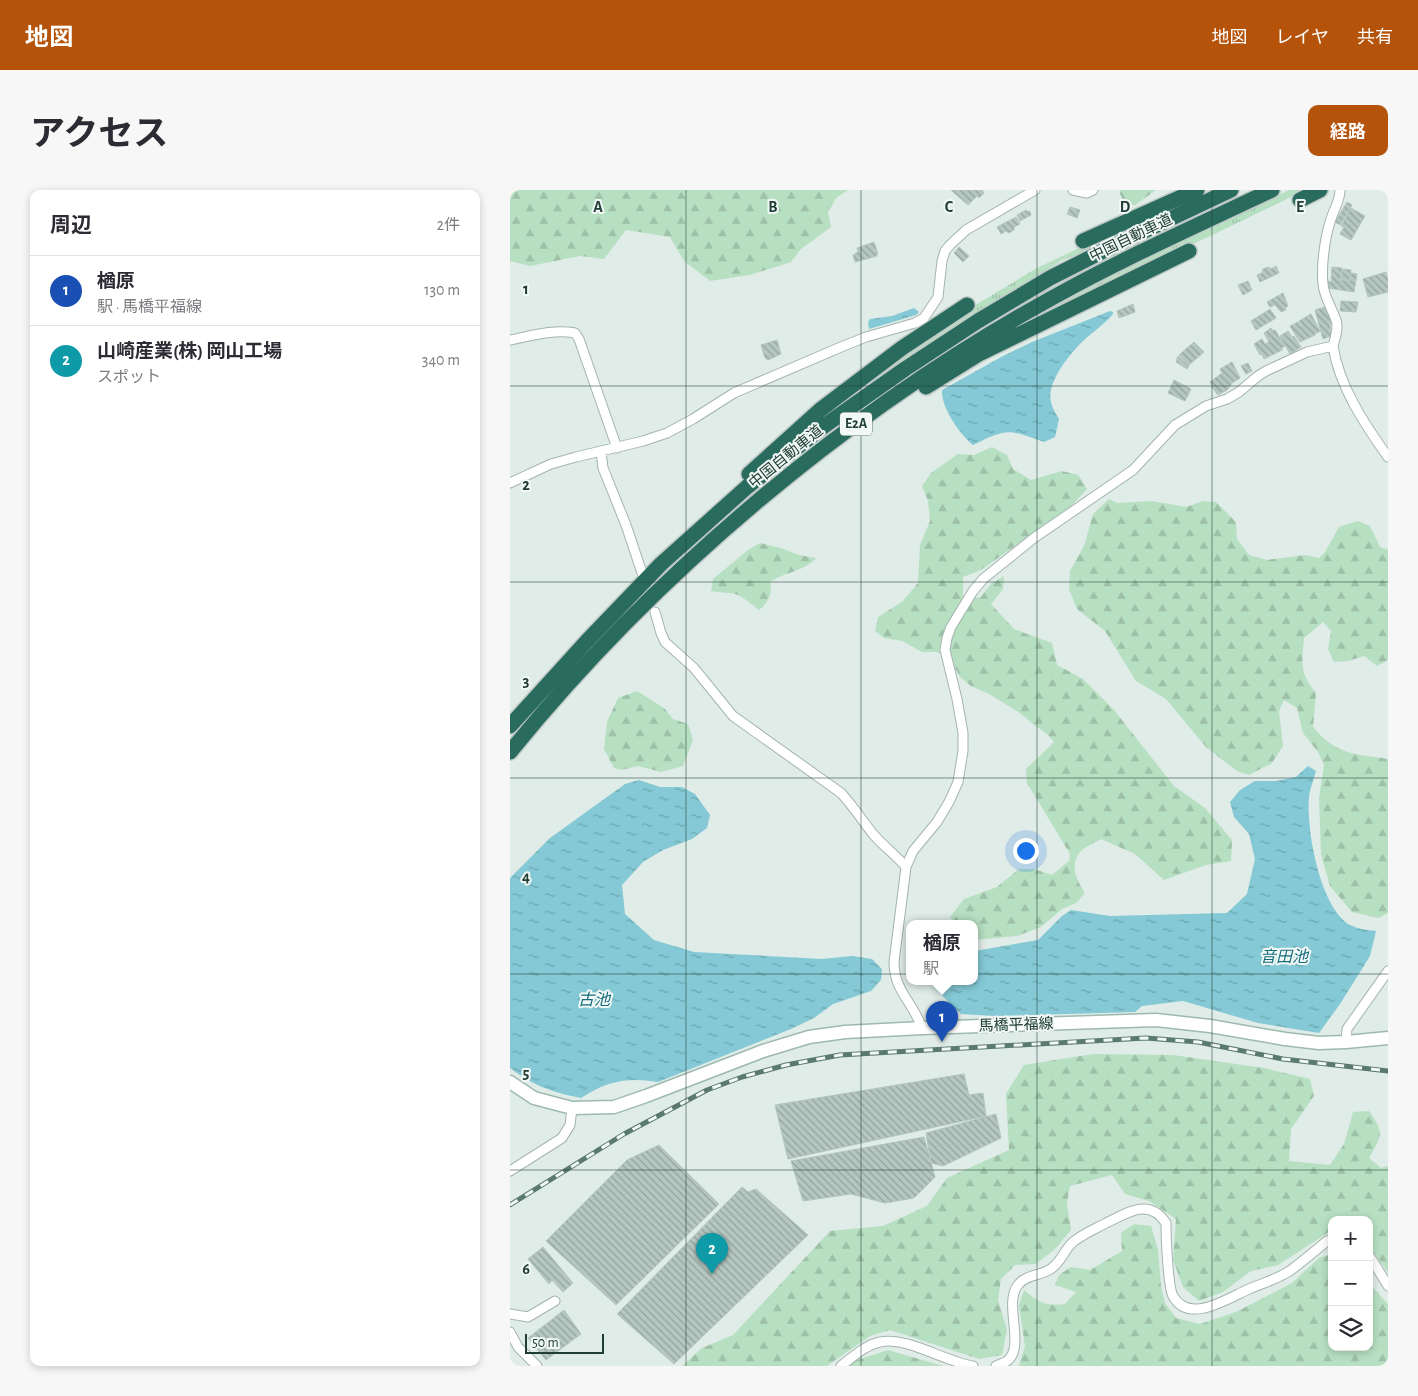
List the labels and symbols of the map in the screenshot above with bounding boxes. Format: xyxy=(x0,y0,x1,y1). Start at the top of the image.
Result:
text: A xyxy=(593,199,603,215)
text: B xyxy=(768,199,778,215)
text: C xyxy=(945,199,954,215)
text: D xyxy=(1120,199,1131,215)
text: E xyxy=(1296,199,1304,215)
street label: 中国自動車道 xyxy=(1087,211,1175,264)
text: 1 xyxy=(523,281,529,297)
road number: E2A xyxy=(840,412,872,435)
street label: 中国自動車道 xyxy=(746,422,826,491)
text: 2 xyxy=(522,477,530,493)
text: 3 xyxy=(523,673,530,689)
your location xyxy=(1013,838,1039,864)
text: 4 xyxy=(522,869,530,885)
water label: 音田池 xyxy=(1260,948,1310,965)
water label: 古池 xyxy=(578,991,612,1008)
pin: 1 xyxy=(926,1001,958,1042)
street label: 馬橋平福線 xyxy=(978,1015,1054,1034)
text: 5 xyxy=(523,1065,530,1081)
pin: 2 xyxy=(696,1233,728,1274)
text: 6 xyxy=(522,1261,530,1277)
scale bar xyxy=(525,1331,604,1354)

